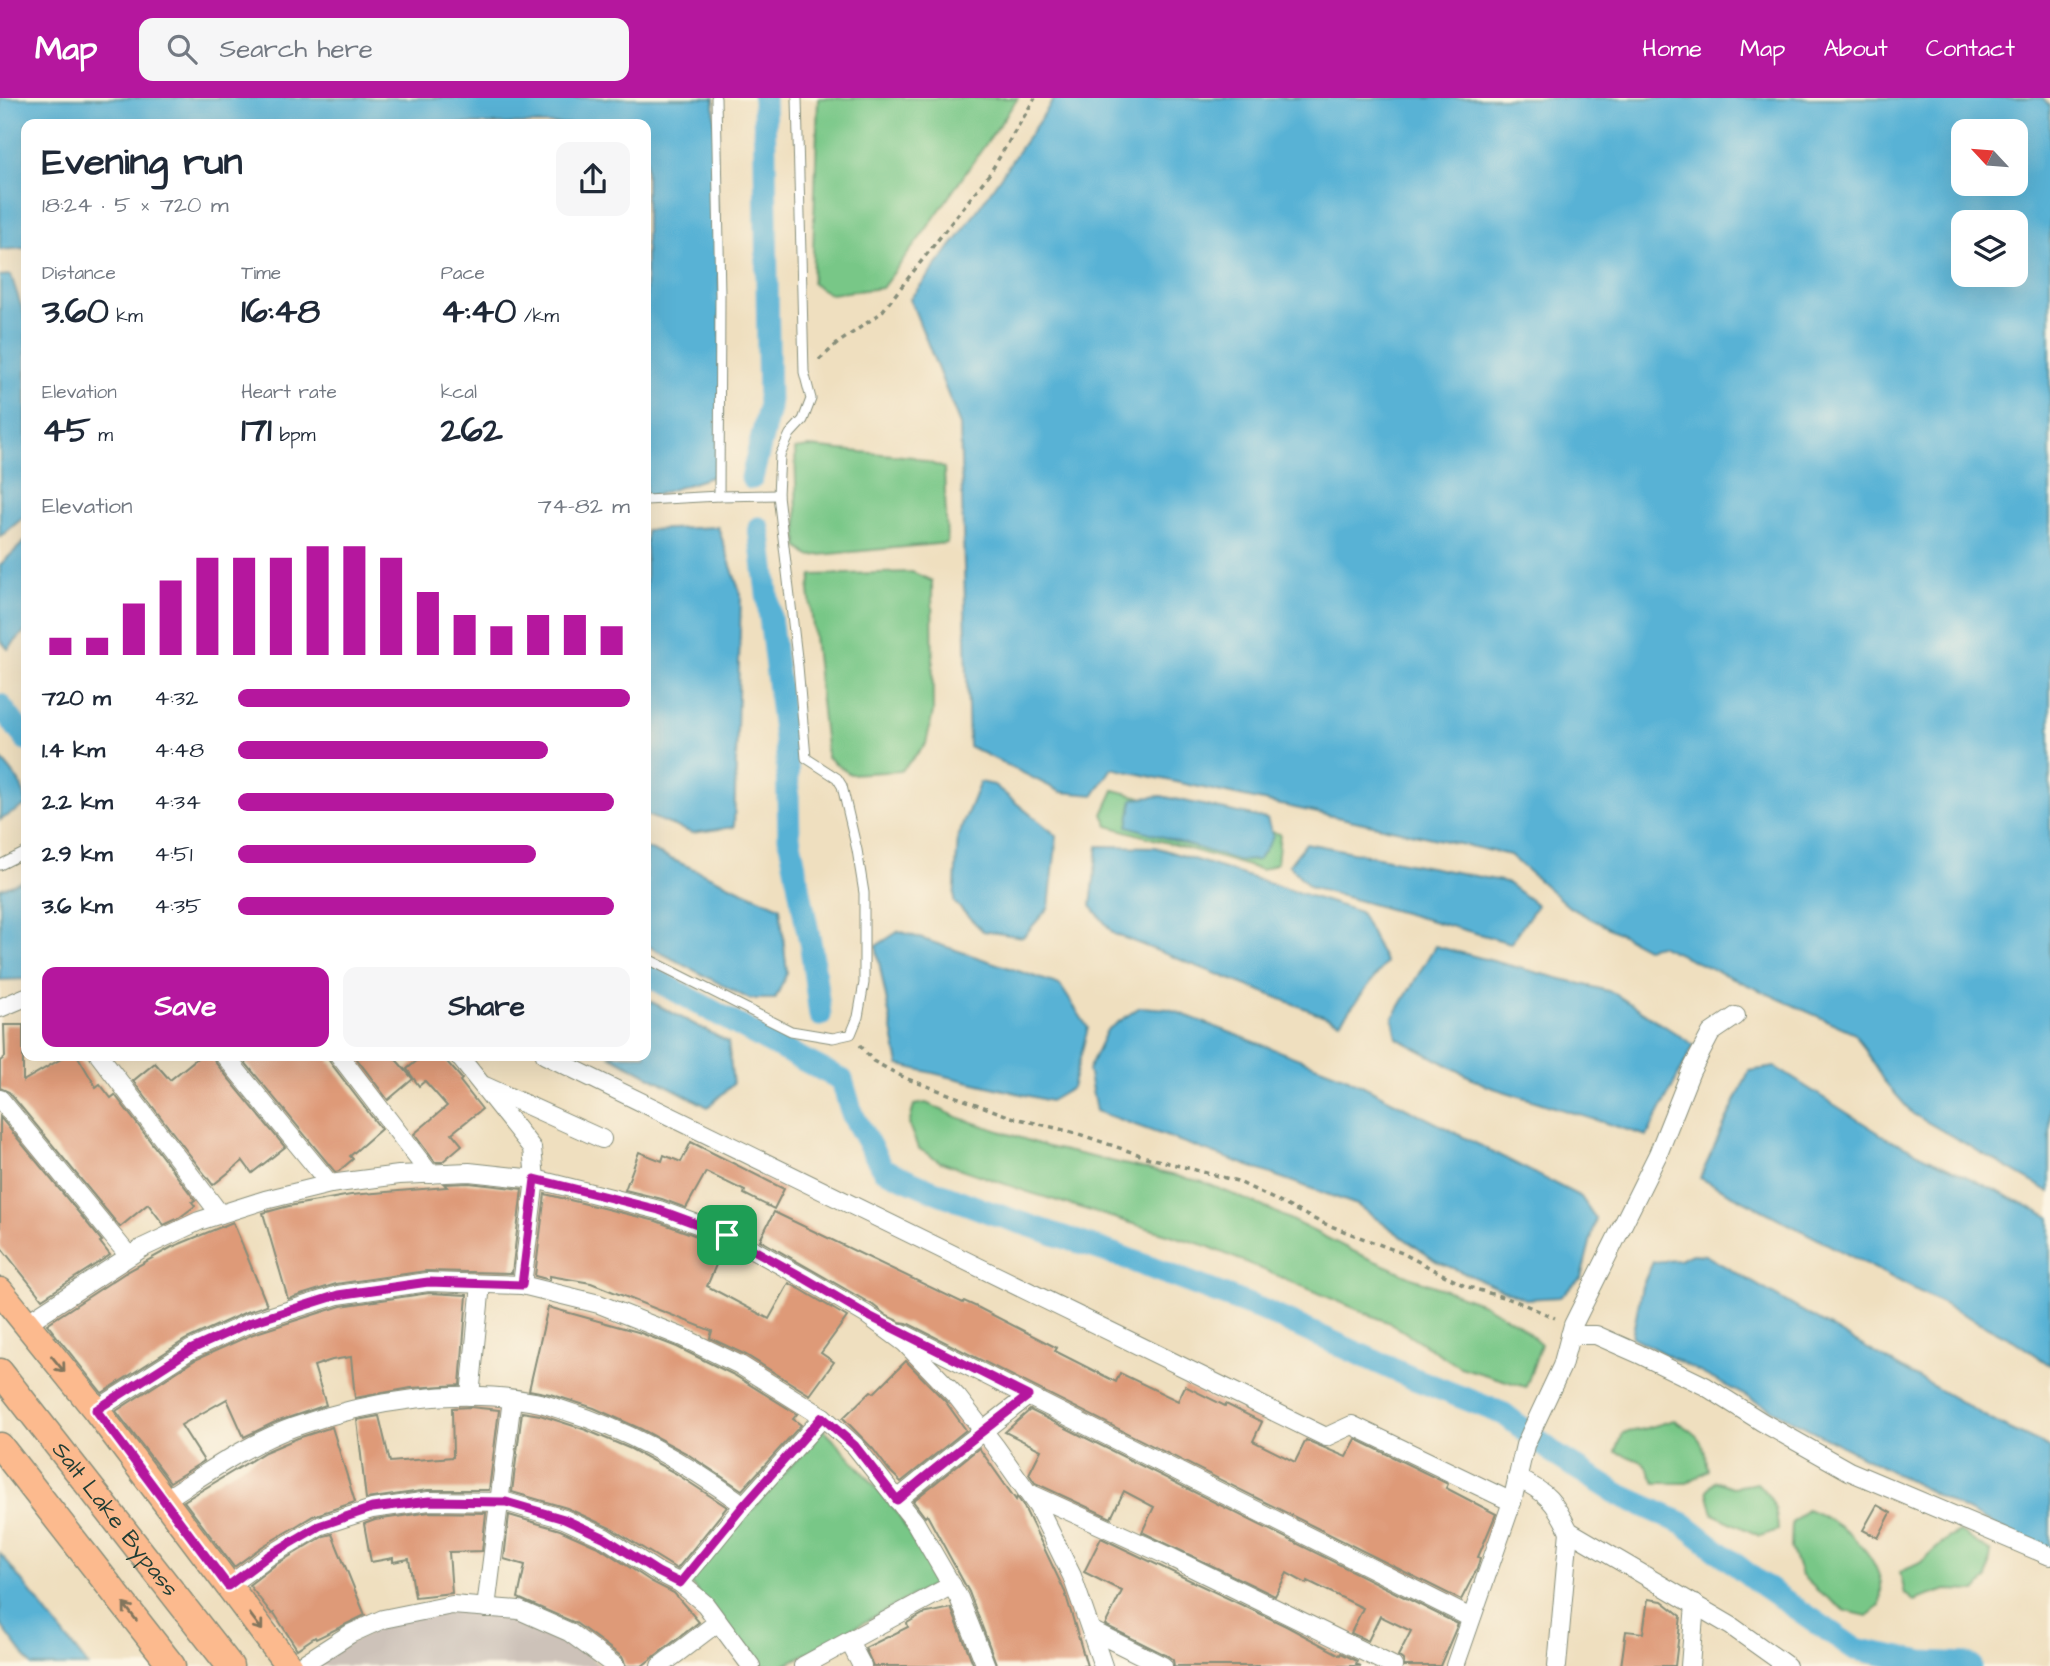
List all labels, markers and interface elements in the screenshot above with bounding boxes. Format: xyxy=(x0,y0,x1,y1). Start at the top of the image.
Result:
search box xyxy=(139,18,629,81)
text: Map xyxy=(35,26,97,72)
icon: search xyxy=(163,30,201,68)
text: Search here xyxy=(219,31,373,67)
text: Home xyxy=(1642,32,1702,66)
text: Map xyxy=(1740,32,1785,66)
text: About xyxy=(1823,32,1888,66)
text: Contact xyxy=(1926,32,2015,66)
north arrow xyxy=(1951,119,2028,196)
map controls xyxy=(1951,119,2028,287)
text: Evening run xyxy=(42,137,243,189)
button: share xyxy=(556,142,630,216)
text: 18:24 · 5 × 720 m xyxy=(42,189,229,221)
button: layers xyxy=(1951,210,2028,287)
text: Distance xyxy=(42,260,116,287)
text: Time xyxy=(241,260,281,287)
text: Pace xyxy=(441,260,485,287)
text: 3.60 xyxy=(42,287,109,336)
text: 16:48 xyxy=(241,287,320,336)
text: 4:40 xyxy=(441,287,516,336)
text: km xyxy=(109,303,143,330)
text: /km xyxy=(516,303,559,330)
text: Elevation xyxy=(42,379,117,406)
text: Heart rate xyxy=(241,379,337,406)
text: kcal xyxy=(441,379,477,406)
text: 45 xyxy=(42,406,91,455)
text: 171 xyxy=(241,406,272,455)
text: 262 xyxy=(441,406,503,455)
text: m xyxy=(91,422,113,449)
text: bpm xyxy=(272,422,315,449)
text: Elevation xyxy=(42,490,133,522)
text: 74–82 m xyxy=(538,490,630,522)
text: 720 m xyxy=(42,682,111,714)
text: 4:32 xyxy=(154,682,198,714)
text: 1.4 km xyxy=(42,734,105,766)
text: 4:48 xyxy=(154,734,204,766)
text: 2.2 km xyxy=(42,786,113,818)
text: 4:34 xyxy=(154,786,201,818)
text: 2.9 km xyxy=(42,838,113,870)
text: 4:51 xyxy=(154,838,193,870)
text: 3.6 km xyxy=(42,890,113,922)
text: 4:35 xyxy=(154,890,201,922)
button: Save xyxy=(42,967,329,1047)
button: Share xyxy=(343,967,630,1047)
pin xyxy=(697,1205,757,1265)
icon: arrive xyxy=(708,1216,746,1254)
one-way arrow xyxy=(50,1354,65,1373)
street label: Salt Lake Bypass xyxy=(44,1435,186,1603)
one-way arrow xyxy=(122,1604,137,1622)
one-way arrow xyxy=(248,1613,263,1631)

